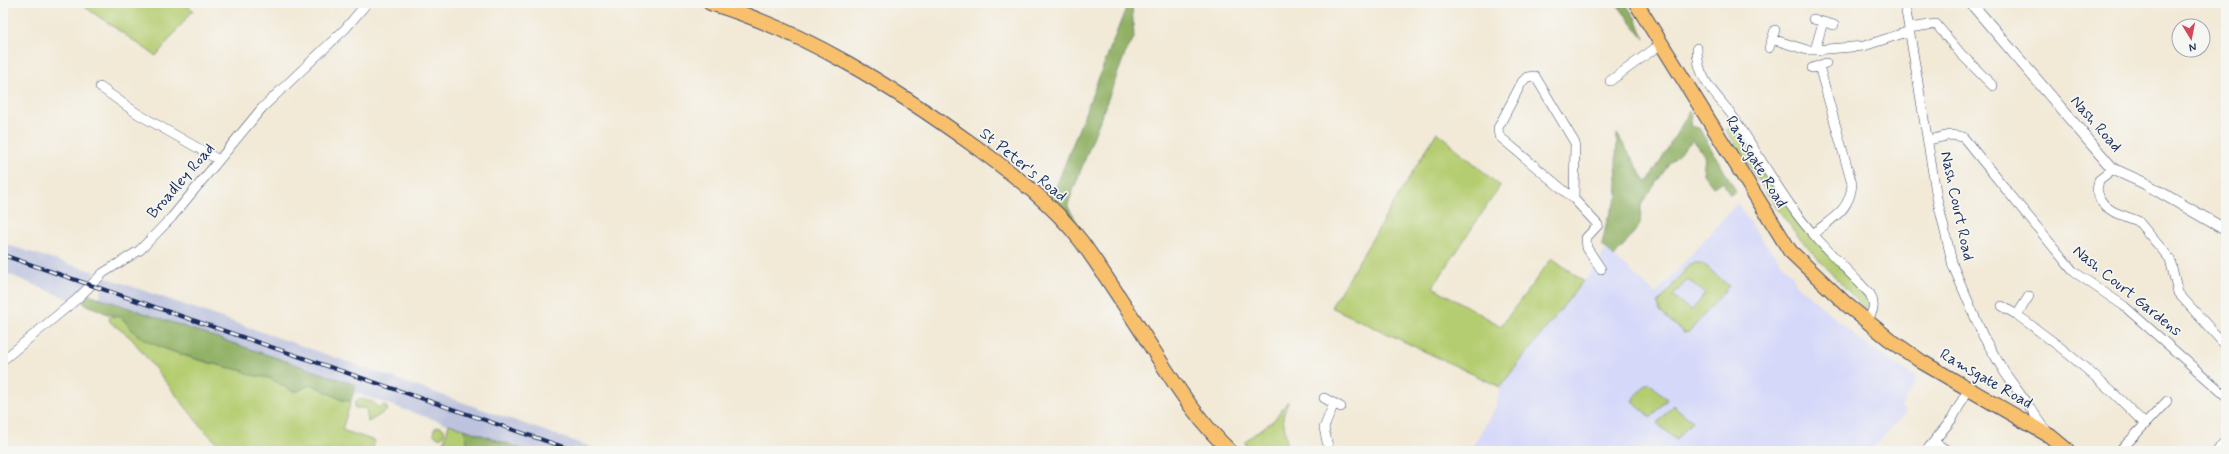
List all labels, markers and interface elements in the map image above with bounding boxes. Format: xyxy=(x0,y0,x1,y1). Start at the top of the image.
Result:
north arrow xyxy=(2171,18,2211,58)
text: N xyxy=(2188,39,2197,54)
street label: Nash Road xyxy=(2066,91,2126,157)
street label: Ramsgate Road xyxy=(1720,112,1792,212)
street label: St Peter's Road xyxy=(975,123,1071,207)
street label: Broadley Road xyxy=(142,139,220,223)
street label: Nash Court Road xyxy=(1935,149,1979,263)
street label: Nash Court Gardens xyxy=(2068,241,2186,341)
street label: Ramsgate Road xyxy=(1936,344,2036,414)

